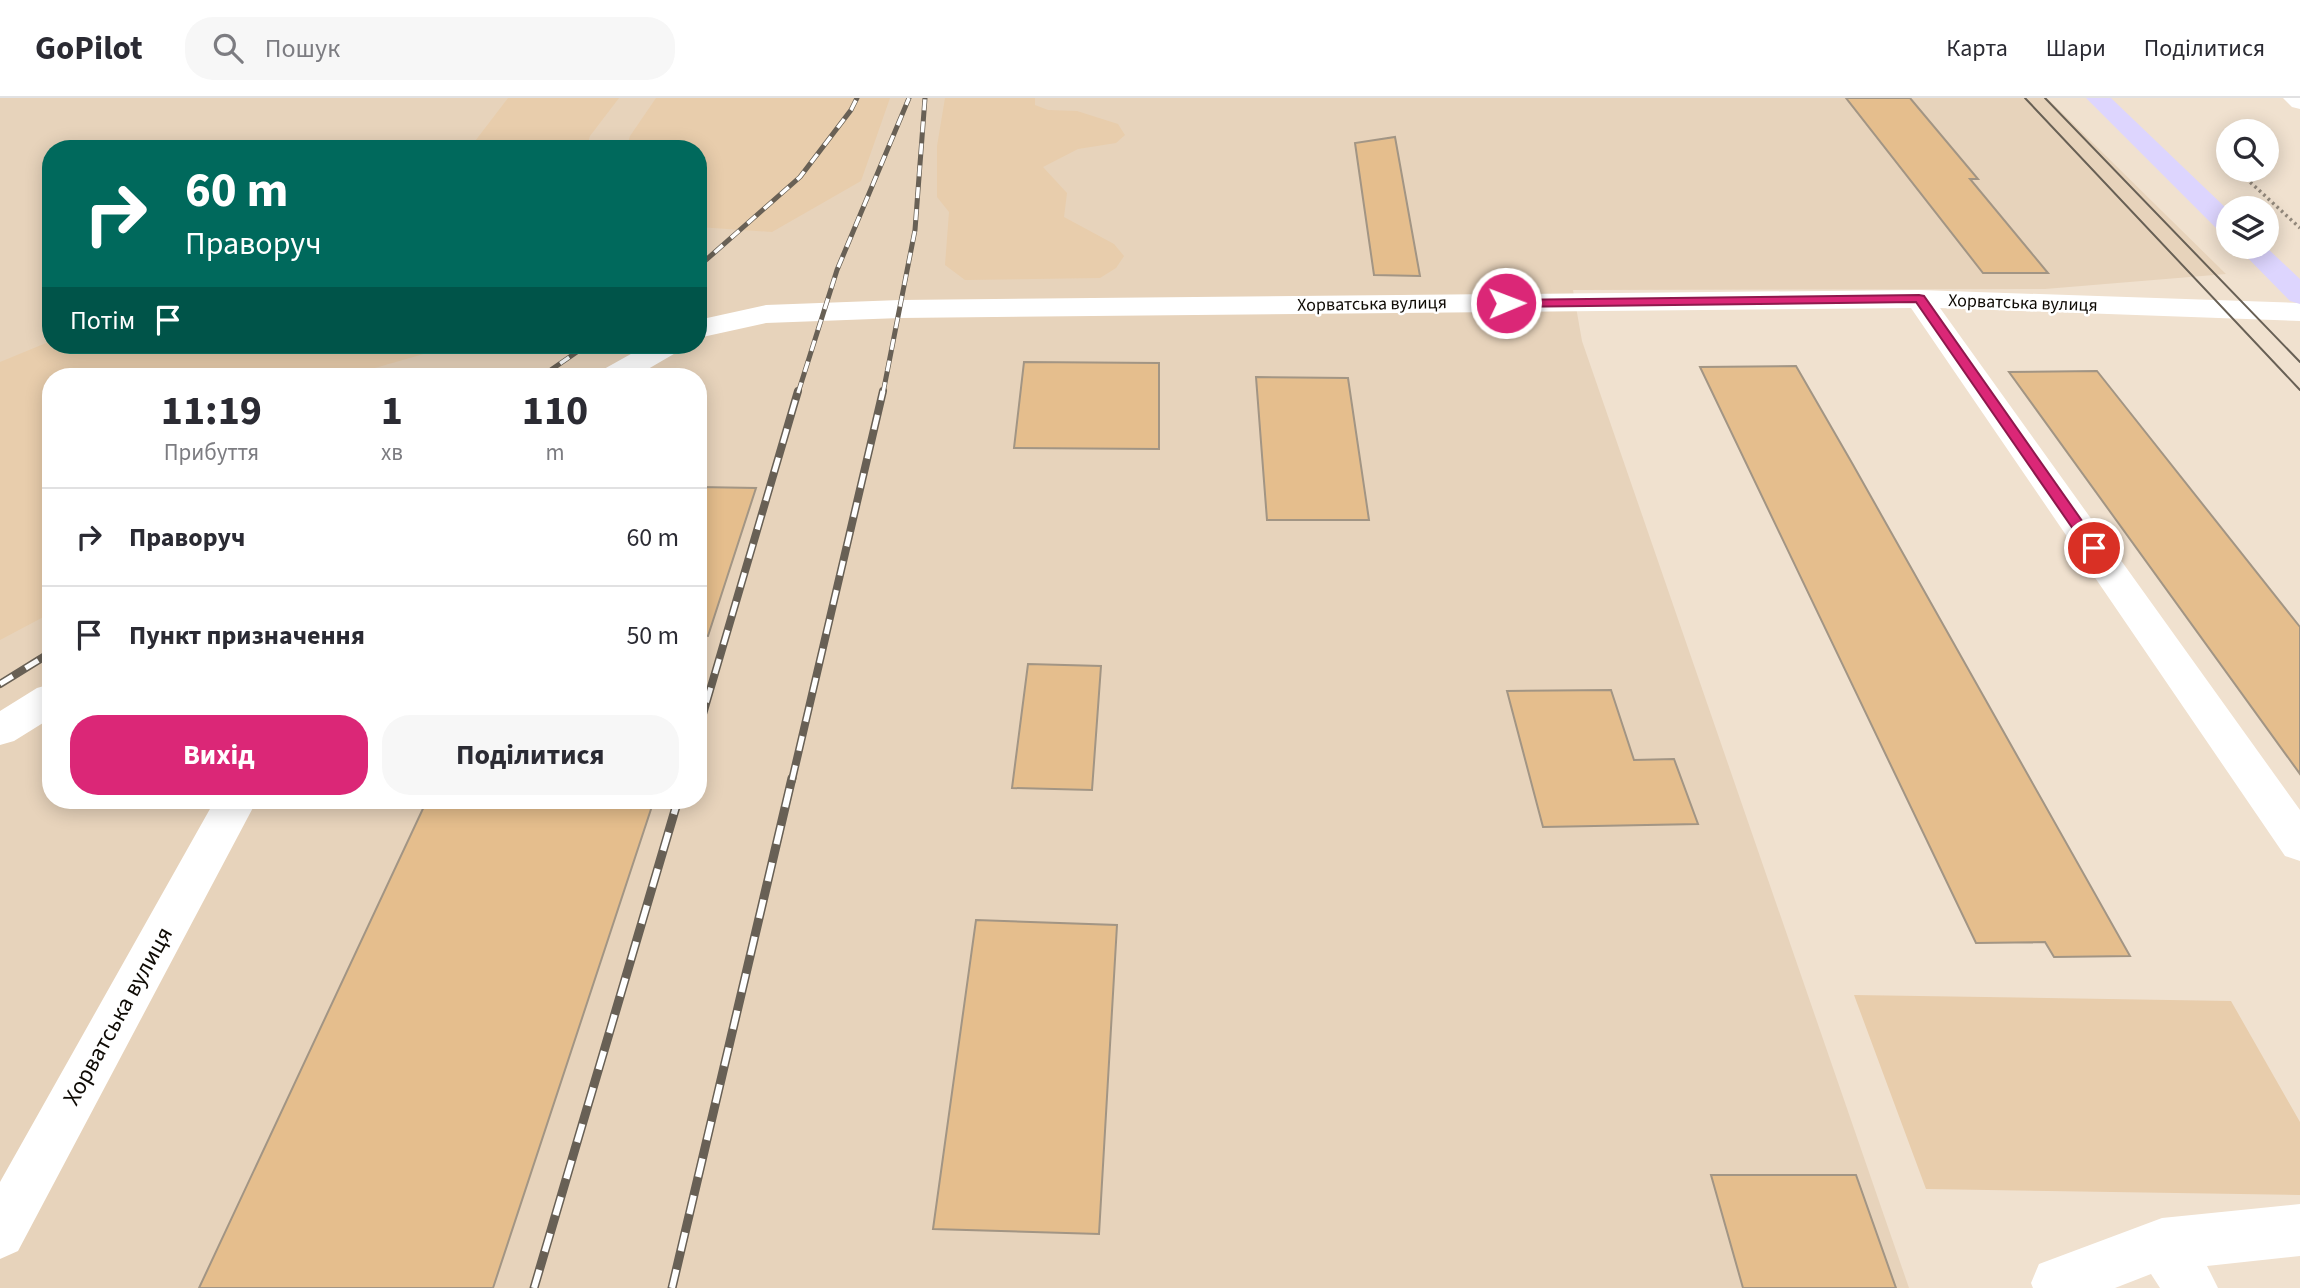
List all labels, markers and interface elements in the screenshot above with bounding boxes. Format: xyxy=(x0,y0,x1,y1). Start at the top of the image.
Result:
search box xyxy=(185,17,675,80)
text: GoPilot xyxy=(35,25,143,72)
icon: search xyxy=(209,29,247,67)
text: Пошук xyxy=(265,30,340,67)
text: Карта xyxy=(1946,31,2008,66)
text: Шари xyxy=(2046,31,2106,66)
text: Поділитися xyxy=(2144,31,2265,66)
map controls xyxy=(2216,119,2279,259)
button: search xyxy=(2216,119,2279,182)
text: 60 m xyxy=(185,156,289,226)
icon: right xyxy=(70,168,161,259)
button: layers xyxy=(2216,196,2279,259)
text: Праворуч xyxy=(185,221,322,267)
position arrow xyxy=(1469,266,1543,340)
street label: Хорватська вулиця xyxy=(1948,288,2098,318)
street label: Хорватська вулиця xyxy=(1297,290,1447,318)
icon: arrive xyxy=(149,301,187,339)
text: Потім xyxy=(70,302,135,339)
text: 11:19 xyxy=(161,381,262,441)
text: 1 xyxy=(381,381,403,441)
text: 110 xyxy=(522,381,588,441)
text: Прибуття xyxy=(164,436,259,469)
text: хв xyxy=(381,436,403,469)
text: m xyxy=(545,436,565,469)
icon: right xyxy=(70,518,108,556)
pin xyxy=(2064,518,2124,578)
text: Праворуч xyxy=(129,519,245,556)
text: 60 m xyxy=(626,519,679,556)
icon: arrive xyxy=(2075,529,2113,567)
icon: arrive xyxy=(70,616,108,654)
text: Пункт призначення xyxy=(129,617,365,654)
text: 50 m xyxy=(626,617,679,654)
button: Вихід xyxy=(70,715,368,795)
button: Поділитися xyxy=(382,715,679,795)
street label: Хорватська вулиця xyxy=(54,920,182,1112)

